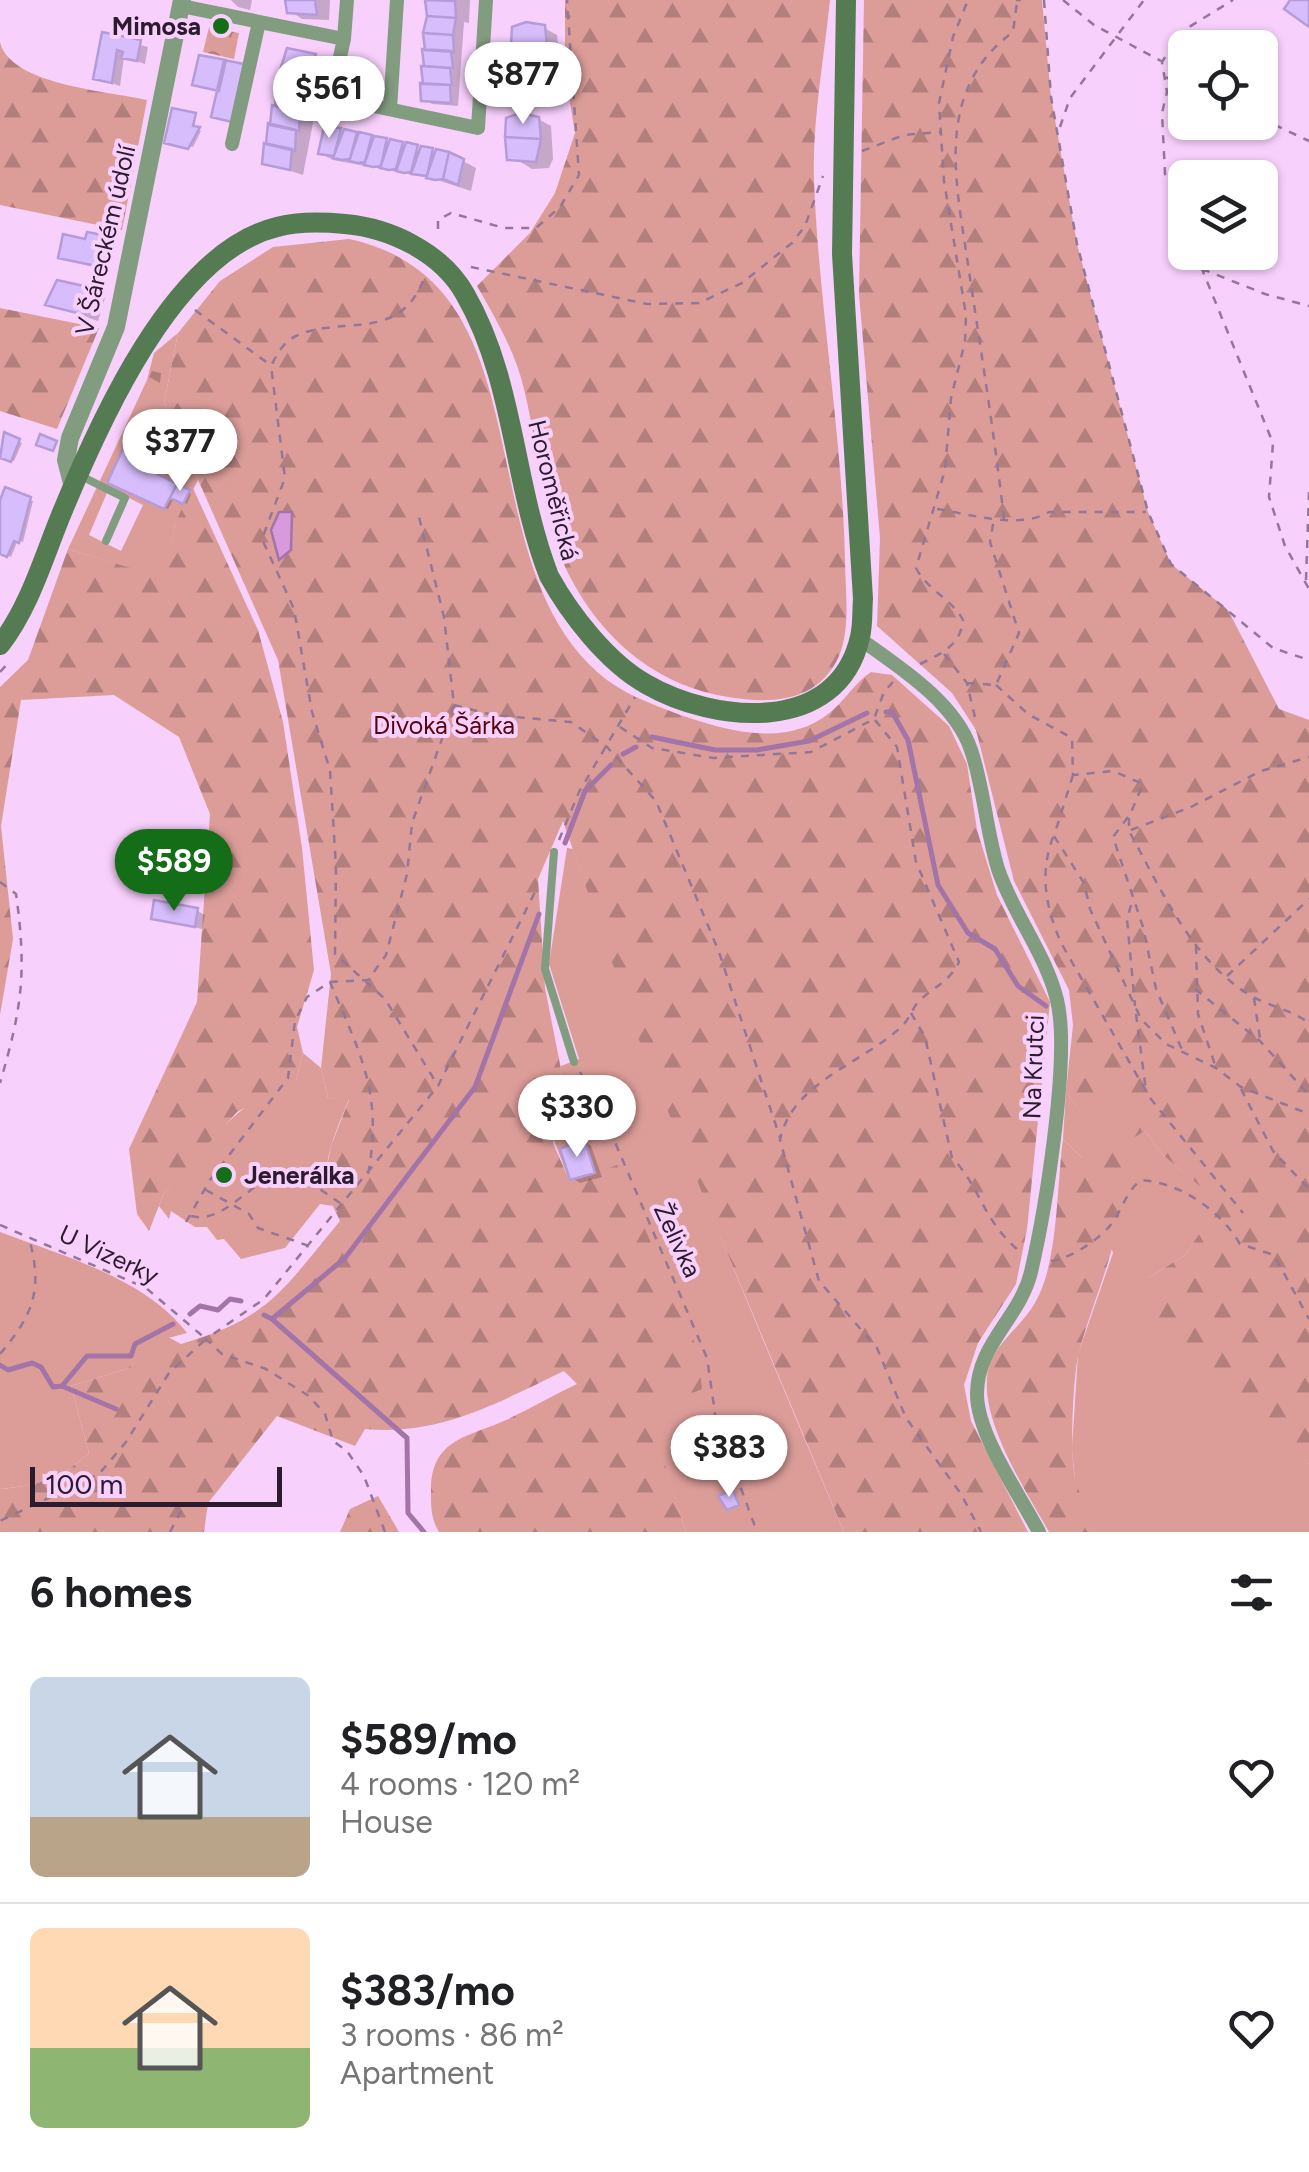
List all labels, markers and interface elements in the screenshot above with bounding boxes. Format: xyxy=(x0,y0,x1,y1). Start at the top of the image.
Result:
place label: Mimosa xyxy=(112,11,201,41)
marker: Mimosa xyxy=(210,15,232,37)
map controls xyxy=(1168,30,1278,270)
button: locate xyxy=(1168,30,1278,140)
pin: $877 xyxy=(464,42,582,127)
text: $877 xyxy=(487,55,559,93)
pin: $561 xyxy=(270,56,388,141)
text: $561 xyxy=(295,69,363,107)
street label: V Šáreckém údolí xyxy=(68,141,142,338)
button: layers xyxy=(1168,160,1278,270)
pin: $377 xyxy=(121,409,239,494)
street label: Horoměřická xyxy=(522,417,586,563)
text: $377 xyxy=(144,422,216,460)
park label: Divoká Šárka xyxy=(373,710,515,740)
pin: $589 xyxy=(115,829,233,914)
text: $589 xyxy=(137,842,211,880)
street label: Na Krutci xyxy=(1016,1014,1050,1120)
pin: $330 xyxy=(518,1075,636,1160)
text: $330 xyxy=(540,1088,614,1126)
place label: Jenerálka xyxy=(244,1160,355,1190)
marker: Jenerálka xyxy=(213,1164,235,1186)
street label: Želivka xyxy=(648,1198,708,1282)
street label: U Vizerky xyxy=(54,1218,164,1290)
pin: $383 xyxy=(670,1415,788,1500)
text: $383 xyxy=(693,1428,765,1466)
scale bar xyxy=(30,1462,282,1506)
text: 100 m xyxy=(45,1467,123,1501)
icon: filters xyxy=(1224,1565,1279,1620)
text: 6 homes xyxy=(30,1567,192,1618)
text: $589/mo xyxy=(340,1714,517,1765)
icon: home xyxy=(110,1717,230,1837)
icon: heart xyxy=(1224,1750,1279,1805)
text: 4 rooms · 120 m² xyxy=(340,1765,580,1803)
text: House xyxy=(340,1803,433,1841)
text: $383/mo xyxy=(340,1965,515,2016)
icon: home xyxy=(110,1968,230,2088)
icon: heart xyxy=(1224,2001,1279,2056)
text: 3 rooms · 86 m² xyxy=(340,2016,564,2054)
text: Apartment xyxy=(340,2054,494,2092)

